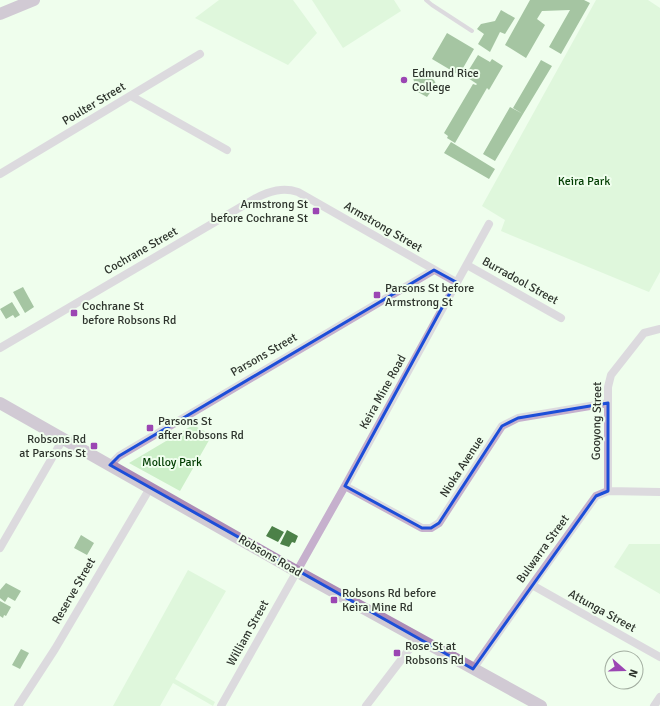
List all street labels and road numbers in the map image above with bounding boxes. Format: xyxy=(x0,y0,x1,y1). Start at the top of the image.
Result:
street label: Poulter Street xyxy=(60,79,128,129)
street label: Armstrong Street xyxy=(341,199,425,255)
street label: Cochrane Street xyxy=(102,224,180,278)
street label: Burradool Street xyxy=(479,254,561,308)
street label: Parsons Street xyxy=(228,330,300,380)
street label: Keira Mine Road xyxy=(356,352,410,432)
street label: Gooyong Street xyxy=(589,382,605,460)
street label: Nioka Avenue xyxy=(437,434,487,500)
street label: Bulwarra Street xyxy=(513,512,573,586)
street label: Robsons Road xyxy=(235,532,305,580)
street label: Reserve Street xyxy=(49,555,99,627)
street label: Attunga Street xyxy=(566,586,638,636)
street label: William Street xyxy=(224,597,272,669)

